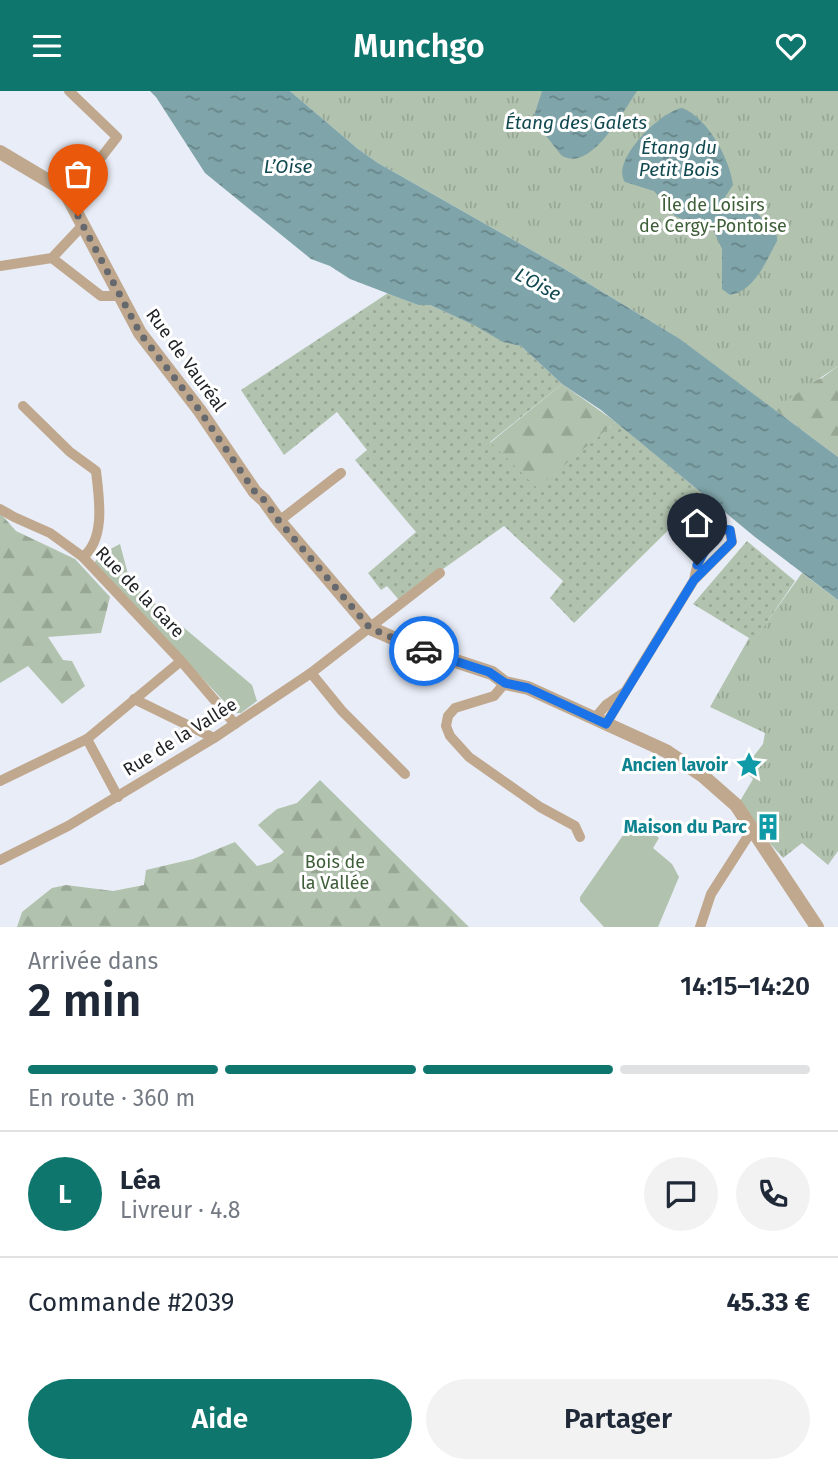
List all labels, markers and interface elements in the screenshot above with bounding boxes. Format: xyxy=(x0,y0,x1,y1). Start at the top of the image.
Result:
icon: menu xyxy=(28,27,66,65)
text: Munchgo xyxy=(353,27,485,65)
icon: heart xyxy=(772,27,810,65)
water label: Étang des Galets xyxy=(505,111,647,134)
water label: Étang du Petit Bois xyxy=(639,136,719,181)
pin xyxy=(48,144,108,216)
icon: bag xyxy=(59,155,97,193)
water label: L’Oise xyxy=(264,155,312,178)
park label: Île de Loisirs de Cergy-Pontoise xyxy=(639,194,787,237)
water label: L'Oise xyxy=(511,262,565,306)
street label: Rue de Vauréal xyxy=(141,304,231,416)
pin xyxy=(667,493,727,565)
icon: home xyxy=(678,504,716,542)
street label: Rue de la Gare xyxy=(91,542,189,642)
courier xyxy=(389,616,459,686)
icon: car xyxy=(405,632,443,670)
street label: Rue de la Vallée xyxy=(119,693,241,781)
place icon: Ancien lavoir xyxy=(734,750,764,780)
place label: Ancien lavoir xyxy=(621,754,729,776)
building icon: Maison du Parc xyxy=(753,812,783,842)
place label: Maison du Parc xyxy=(624,816,747,838)
park label: Bois de la Vallée xyxy=(301,851,369,894)
text: Arrivée dans xyxy=(28,947,158,975)
text: 14:15–14:20 xyxy=(680,971,810,1002)
text: 2 min xyxy=(28,973,141,1028)
text: En route · 360 m xyxy=(28,1084,195,1112)
button: chat xyxy=(644,1157,718,1231)
button: phone xyxy=(736,1157,810,1231)
text: Léa xyxy=(120,1165,161,1196)
text: L xyxy=(58,1179,72,1210)
text: Livreur · 4.8 xyxy=(120,1196,240,1224)
text: Commande #2039 xyxy=(28,1287,234,1318)
text: 45.33 € xyxy=(726,1287,810,1318)
button: Aide xyxy=(28,1379,412,1459)
button: Partager xyxy=(426,1379,810,1459)

